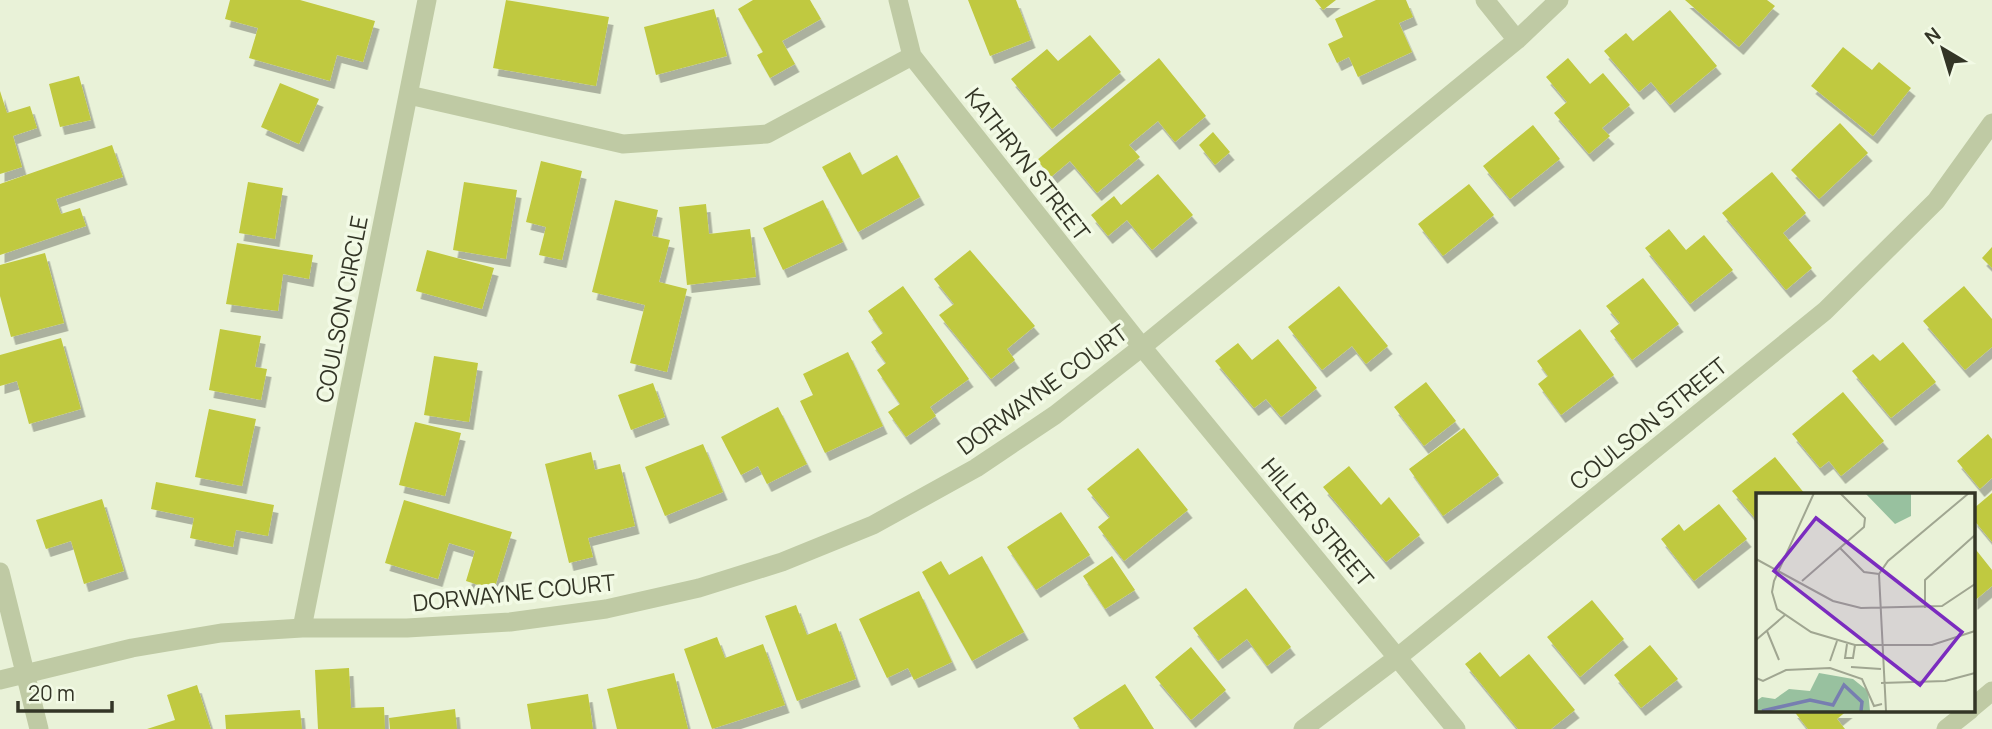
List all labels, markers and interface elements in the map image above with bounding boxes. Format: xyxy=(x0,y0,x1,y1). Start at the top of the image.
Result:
north arrow xyxy=(1908,14,1978,84)
text: N xyxy=(1919,21,1946,50)
street label: KATHRYN STREET xyxy=(958,81,1098,247)
street label: COULSON CIRCLE xyxy=(307,213,375,405)
street label: DORWAYNE COURT xyxy=(950,316,1134,462)
street label: COULSON STREET xyxy=(1562,349,1734,497)
street label: HILLER STREET xyxy=(1255,451,1382,593)
inset map xyxy=(1756,493,1974,712)
street label: DORWAYNE COURT xyxy=(411,565,617,619)
scale bar xyxy=(18,670,112,714)
text: 20 m xyxy=(28,679,75,707)

